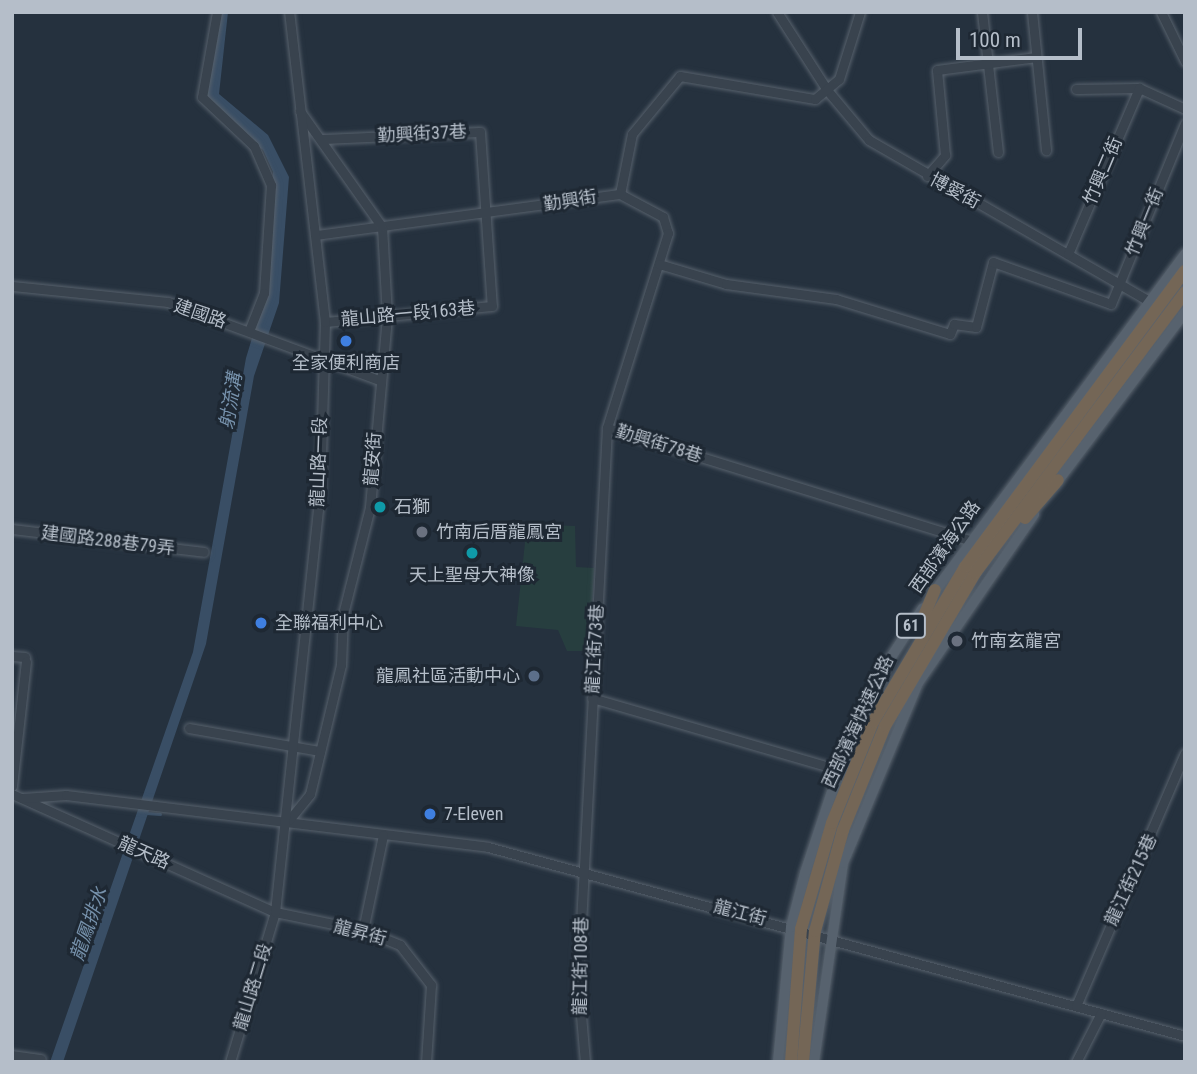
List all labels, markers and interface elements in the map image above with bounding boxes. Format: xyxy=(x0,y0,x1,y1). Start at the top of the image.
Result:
scale bar xyxy=(959,14,1085,58)
text: 100 m xyxy=(969,28,1021,52)
street label: 勤興街37巷 xyxy=(377,121,467,147)
street label: 竹興二街 xyxy=(1079,134,1127,208)
street label: 博愛街 xyxy=(926,169,984,213)
street label: 竹興一街 xyxy=(1122,185,1168,259)
street label: 勤興街 xyxy=(542,186,598,216)
street label: 建國路 xyxy=(171,295,229,333)
street label: 龍山路一段163巷 xyxy=(340,297,476,331)
marker: 全家便利商店 xyxy=(338,333,354,349)
place label: 全家便利商店 xyxy=(292,352,400,374)
water label: 射流溝 xyxy=(215,371,247,431)
street label: 龍山路一段 xyxy=(307,417,331,507)
street label: 勤興街78巷 xyxy=(613,421,705,467)
street label: 龍安街 xyxy=(360,431,386,487)
place label: 石獅 xyxy=(394,496,430,518)
street label: 西部濱海公路 xyxy=(905,497,985,597)
marker: 石獅 xyxy=(372,499,388,515)
place label: 竹南后厝龍鳳宮 xyxy=(436,521,562,543)
street label: 建國路288巷79弄 xyxy=(40,522,176,560)
marker: 竹南后厝龍鳳宮 xyxy=(414,524,430,540)
marker: 天上聖母大神像 xyxy=(464,545,480,561)
place label: 天上聖母大神像 xyxy=(409,564,535,586)
street label: 龍江街73巷 xyxy=(582,604,608,694)
place label: 全聯福利中心 xyxy=(275,612,383,634)
road number: 61 xyxy=(895,614,927,638)
marker: 全聯福利中心 xyxy=(253,615,269,631)
place label: 竹南玄龍宮 xyxy=(971,630,1061,652)
marker: 竹南玄龍宮 xyxy=(949,633,965,649)
street label: 西部濱海快速公路 xyxy=(818,652,898,792)
place label: 龍鳳社區活動中心 xyxy=(376,665,520,687)
marker: 龍鳳社區活動中心 xyxy=(526,668,542,684)
place label: 7-Eleven xyxy=(444,803,503,825)
marker: 7-Eleven xyxy=(422,806,438,822)
street label: 龍江街215巷 xyxy=(1100,831,1162,929)
street label: 龍天路 xyxy=(115,832,173,874)
water label: 龍鳳排水 xyxy=(66,884,112,964)
street label: 龍江街 xyxy=(711,896,769,930)
street label: 龍昇街 xyxy=(331,916,389,950)
street label: 龍江街108巷 xyxy=(569,916,593,1016)
street label: 龍山路二段 xyxy=(230,941,276,1033)

